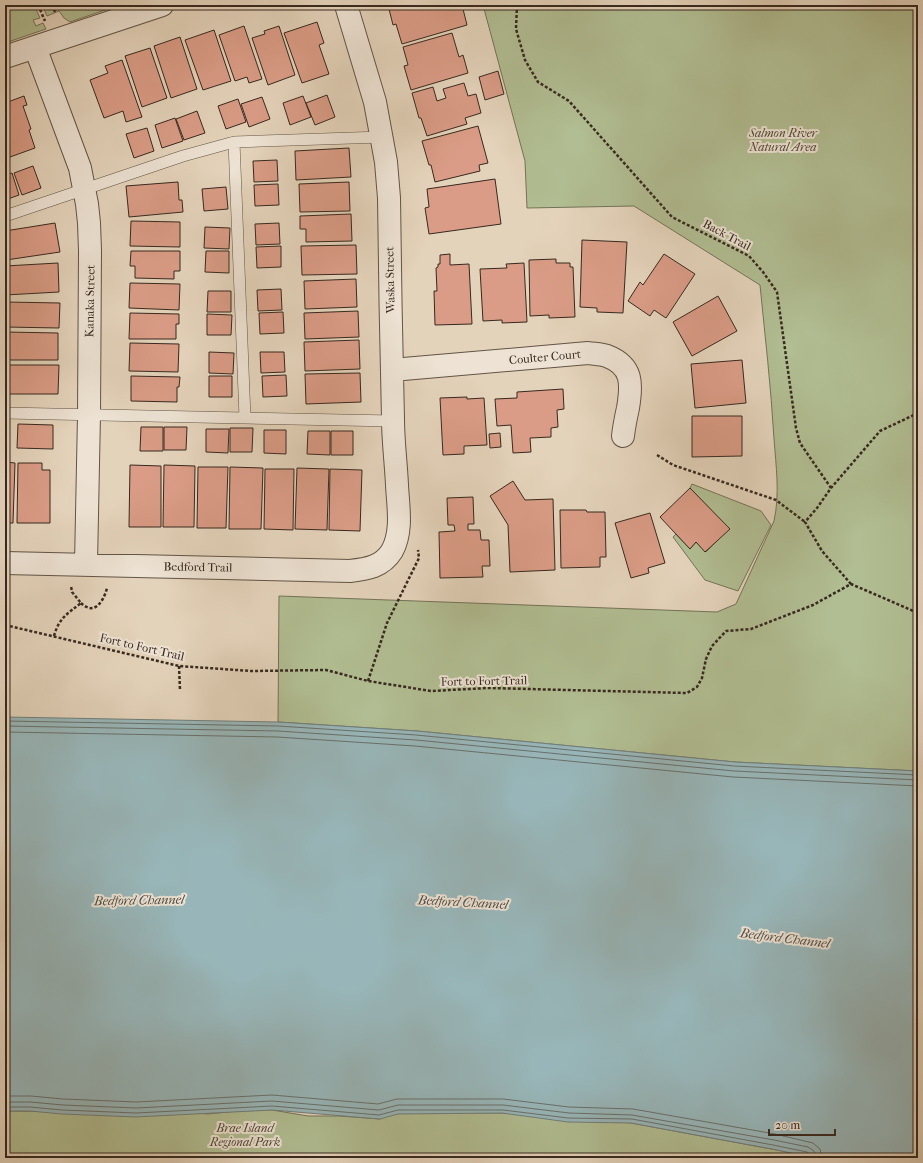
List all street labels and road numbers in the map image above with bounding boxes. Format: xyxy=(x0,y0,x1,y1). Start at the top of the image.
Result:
street label: Back Trail xyxy=(701,217,754,254)
street label: Waska Street xyxy=(382,246,398,315)
street label: Kanaka Street xyxy=(82,264,98,338)
street label: Coulter Court xyxy=(508,347,582,367)
street label: Bedford Trail xyxy=(163,559,233,575)
street label: Fort to Fort Trail xyxy=(98,630,186,664)
street label: Fort to Fort Trail xyxy=(441,673,528,689)

